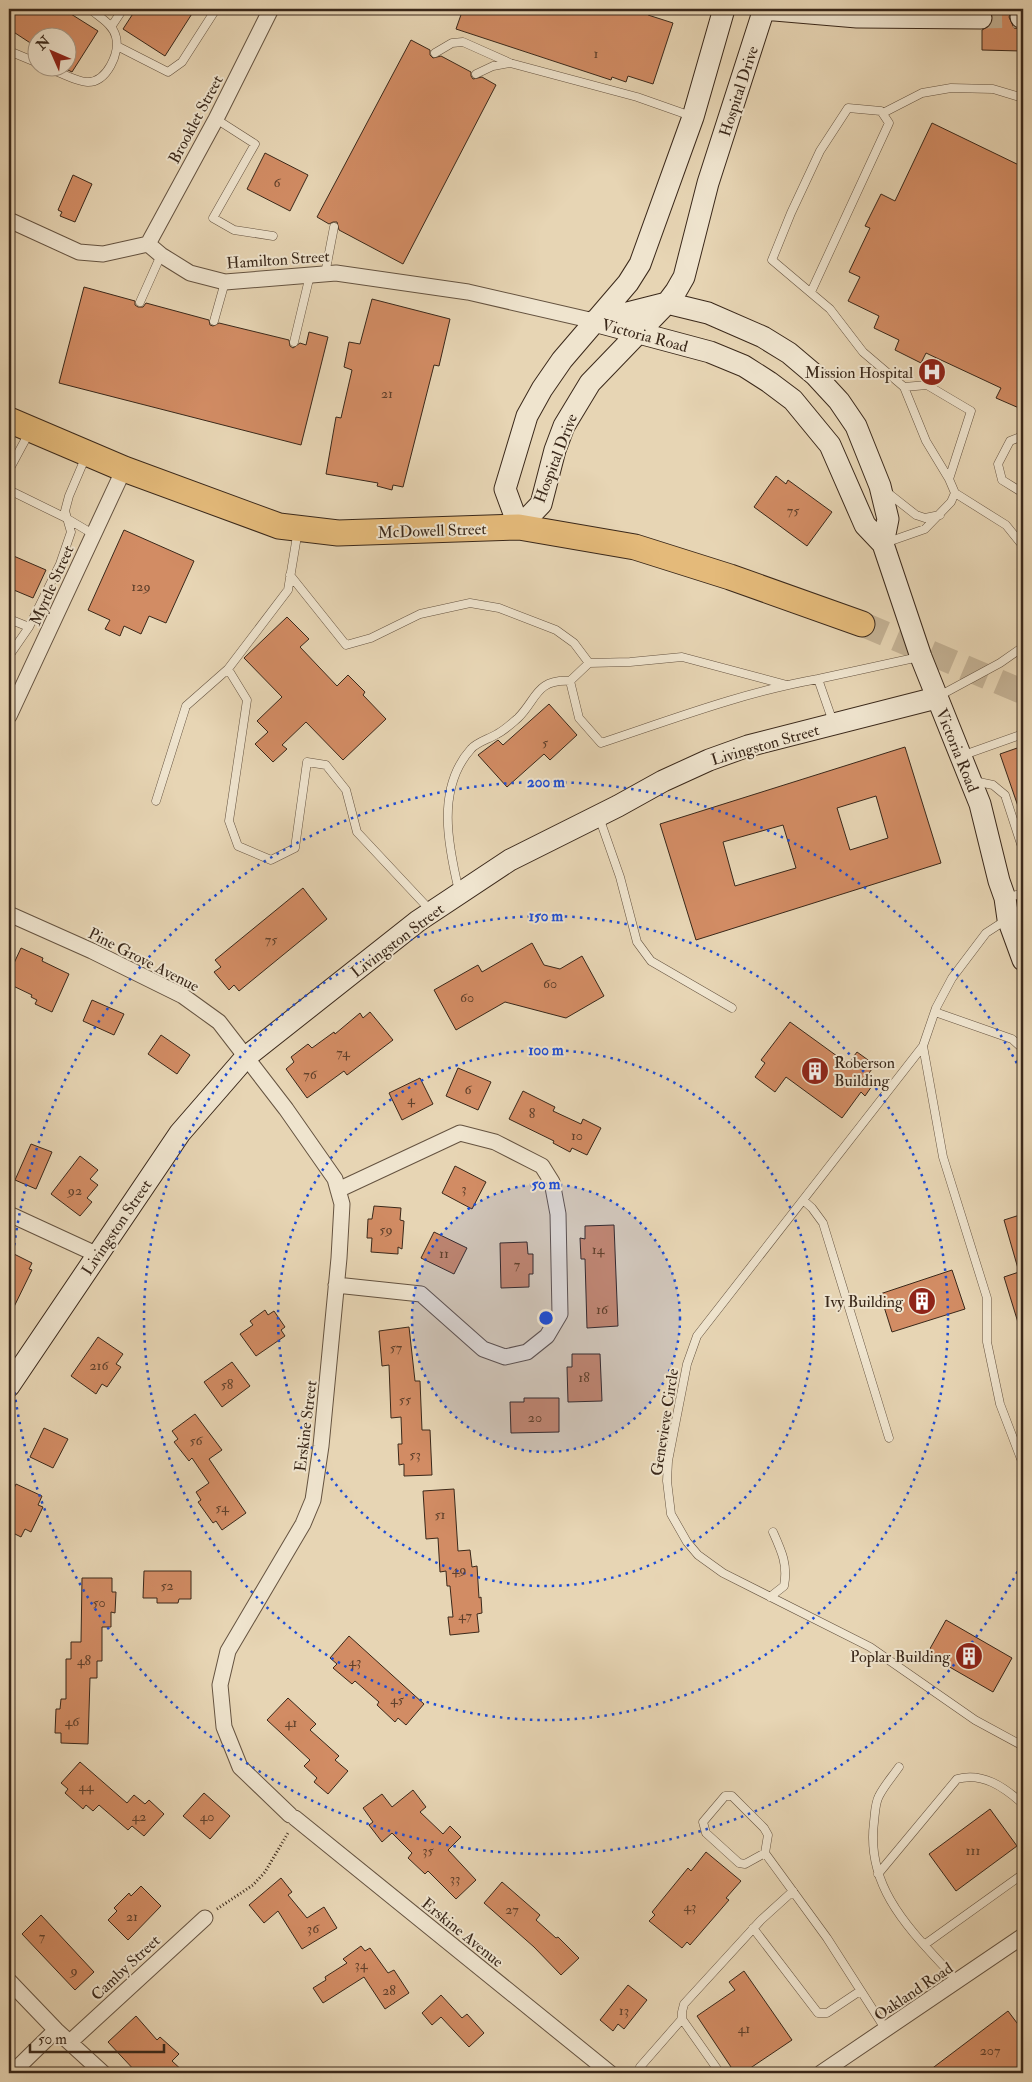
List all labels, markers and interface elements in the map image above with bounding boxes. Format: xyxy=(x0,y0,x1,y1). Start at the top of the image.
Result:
north arrow xyxy=(28,28,78,78)
text: N xyxy=(32,32,54,54)
street label: Hospital Drive xyxy=(715,43,764,139)
house number: 1 xyxy=(594,45,599,62)
street label: Brooklet Street xyxy=(164,72,228,167)
house number: 6 xyxy=(273,174,281,191)
street label: Hamilton Street xyxy=(226,246,330,274)
street label: Victoria Road xyxy=(599,315,690,357)
hospital icon: Mission Hospital xyxy=(917,357,947,387)
place label: Mission Hospital xyxy=(805,363,913,384)
house number: 21 xyxy=(381,385,393,402)
street label: Hospital Drive xyxy=(530,411,583,506)
house number: 75 xyxy=(787,502,800,519)
street label: McDowell Street xyxy=(377,519,487,543)
street label: Myrtle Street xyxy=(25,542,79,629)
house number: 129 xyxy=(131,578,151,595)
street label: Victoria Road xyxy=(931,706,983,795)
street label: Livingston Street xyxy=(709,720,822,770)
house number: 5 xyxy=(542,734,549,751)
text: 200 m xyxy=(527,773,565,792)
street label: Livingston Street xyxy=(347,899,448,982)
text: 150 m xyxy=(529,907,563,926)
street label: Pine Grove Avenue xyxy=(85,923,203,997)
house number: 75 xyxy=(265,931,278,948)
house number: 60 xyxy=(543,975,557,992)
house number: 60 xyxy=(460,989,474,1006)
text: 100 m xyxy=(528,1041,564,1060)
house number: 74 xyxy=(336,1044,351,1061)
place label: Roberson Building xyxy=(834,1053,895,1091)
building icon: Roberson Building xyxy=(800,1056,830,1086)
house number: 76 xyxy=(303,1066,318,1083)
house number: 6 xyxy=(464,1081,472,1098)
house number: 4 xyxy=(407,1091,416,1108)
house number: 8 xyxy=(529,1105,536,1122)
house number: 10 xyxy=(571,1127,583,1144)
text: 50 m xyxy=(532,1175,561,1194)
street label: Livingston Street xyxy=(77,1176,156,1279)
house number: 3 xyxy=(461,1180,467,1197)
house number: 92 xyxy=(67,1182,82,1199)
house number: 59 xyxy=(379,1221,393,1238)
house number: 14 xyxy=(592,1241,606,1258)
house number: 11 xyxy=(439,1245,449,1262)
house number: 7 xyxy=(514,1256,521,1273)
building icon: Ivy Building xyxy=(907,1286,937,1316)
place label: Ivy Building xyxy=(824,1292,904,1312)
house number: 16 xyxy=(596,1301,609,1318)
centre of rings xyxy=(537,1309,555,1327)
house number: 57 xyxy=(390,1339,403,1356)
house number: 216 xyxy=(89,1357,109,1374)
street label: Genevieve Circle xyxy=(647,1367,683,1477)
house number: 18 xyxy=(578,1369,590,1386)
house number: 58 xyxy=(221,1376,234,1393)
street label: Erskine Street xyxy=(290,1379,322,1473)
house number: 55 xyxy=(399,1391,412,1408)
house number: 20 xyxy=(528,1409,542,1426)
house number: 56 xyxy=(189,1432,204,1449)
house number: 53 xyxy=(409,1446,421,1463)
house number: 54 xyxy=(215,1499,230,1516)
house number: 51 xyxy=(434,1506,446,1523)
house number: 49 xyxy=(452,1561,466,1578)
house number: 52 xyxy=(160,1577,174,1594)
house number: 50 xyxy=(92,1594,106,1611)
house number: 47 xyxy=(458,1607,472,1624)
building icon: Poplar Building xyxy=(954,1641,984,1671)
place label: Poplar Building xyxy=(850,1647,951,1668)
house number: 48 xyxy=(77,1652,91,1669)
house number: 43 xyxy=(349,1653,361,1670)
house number: 45 xyxy=(390,1691,405,1708)
house number: 46 xyxy=(65,1713,80,1730)
house number: 41 xyxy=(285,1714,297,1731)
house number: 44 xyxy=(78,1778,95,1795)
house number: 42 xyxy=(132,1808,146,1825)
house number: 40 xyxy=(200,1808,214,1825)
house number: 35 xyxy=(422,1842,435,1859)
house number: 111 xyxy=(966,1842,981,1859)
house number: 33 xyxy=(450,1870,460,1887)
street label: Erskine Avenue xyxy=(417,1894,508,1972)
house number: 43 xyxy=(684,1898,696,1915)
house number: 27 xyxy=(505,1901,519,1918)
house number: 21 xyxy=(126,1908,138,1925)
house number: 36 xyxy=(307,1920,320,1937)
house number: 7 xyxy=(39,1928,46,1945)
street label: Camby Street xyxy=(87,1931,164,2005)
house number: 34 xyxy=(355,1956,369,1973)
street label: Oakland Road xyxy=(870,1958,957,2026)
house number: 9 xyxy=(69,1962,78,1979)
house number: 28 xyxy=(382,1982,396,1999)
house number: 13 xyxy=(619,2002,629,2019)
house number: 41 xyxy=(738,2020,750,2037)
scale bar xyxy=(30,2022,164,2054)
text: 50 m xyxy=(38,2030,67,2049)
house number: 207 xyxy=(980,2042,1001,2059)

